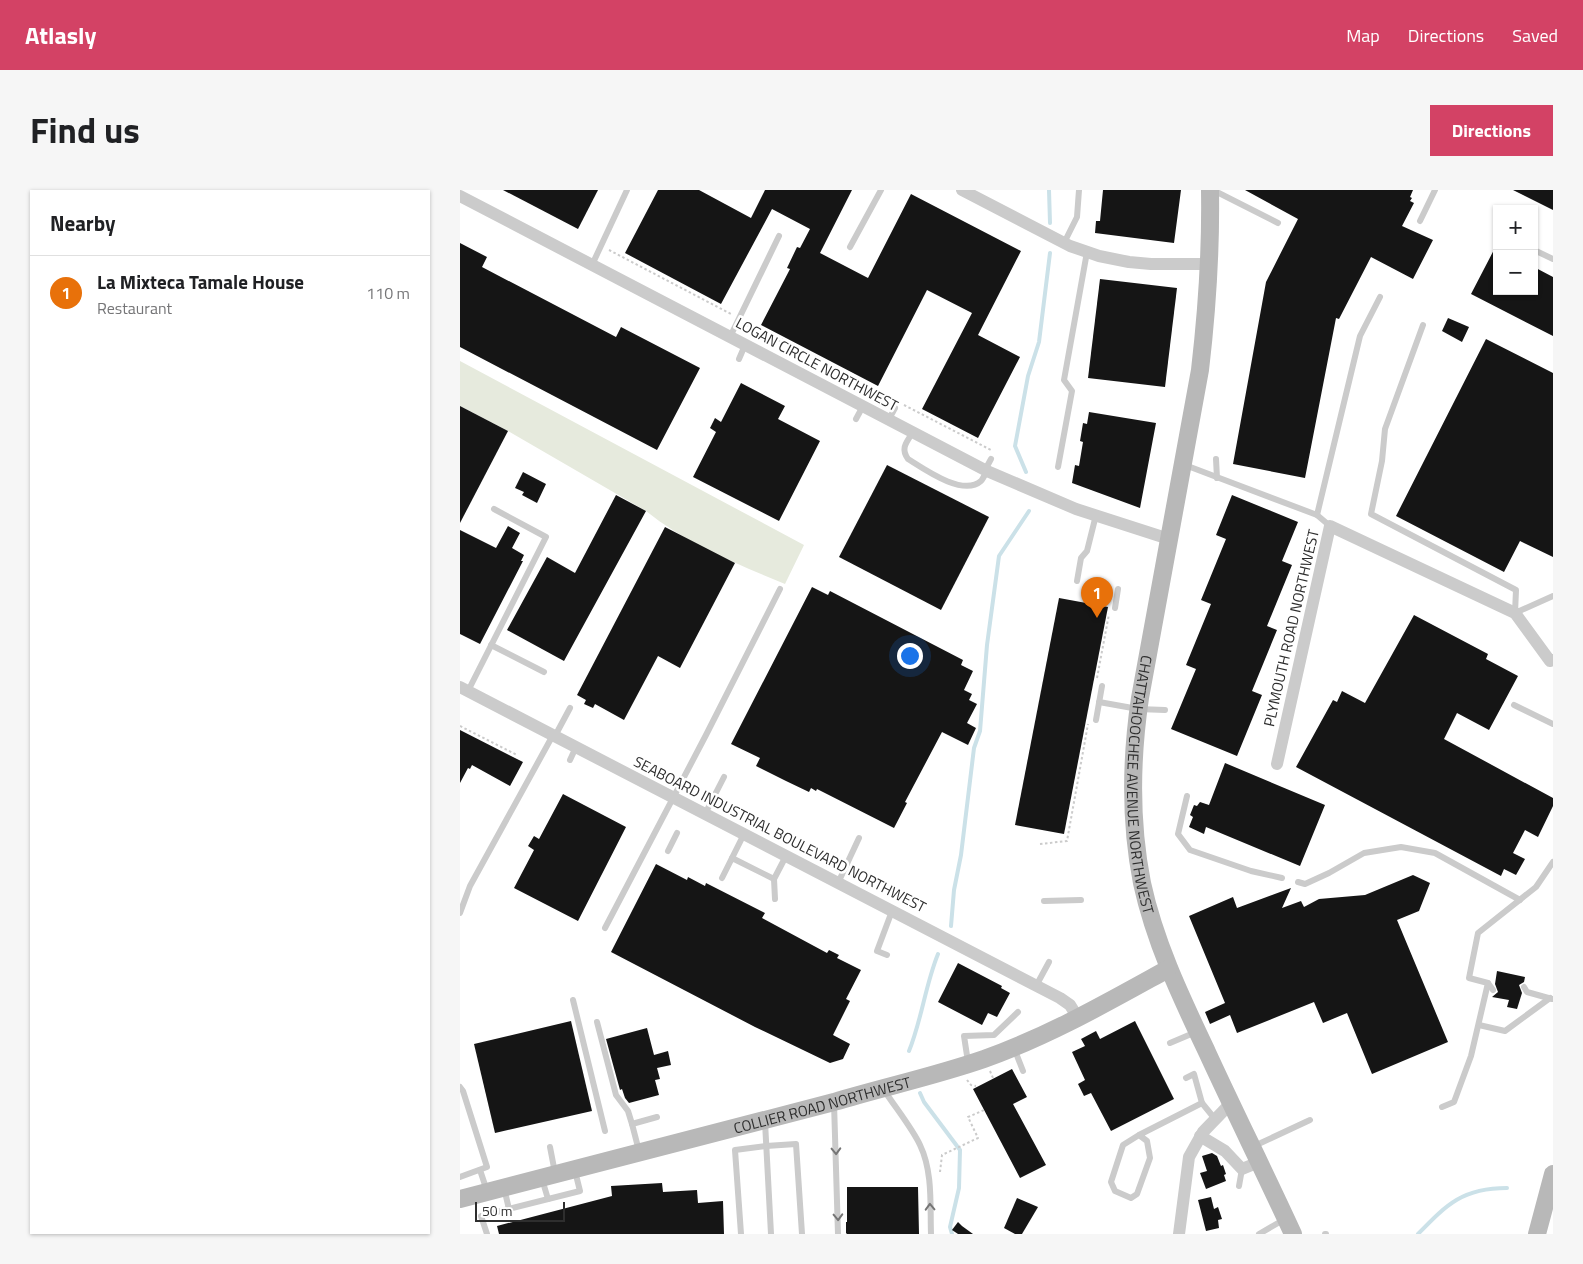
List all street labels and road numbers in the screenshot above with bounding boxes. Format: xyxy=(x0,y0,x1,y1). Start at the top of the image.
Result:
street label: LOGAN CIRCLE NORTHWEST xyxy=(732,311,902,417)
street label: PLYMOUTH ROAD NORTHWEST xyxy=(1257,527,1325,729)
street label: CHATTAHOOCHEE AVENUE NORTHWEST xyxy=(1122,654,1161,917)
street label: SEABOARD INDUSTRIAL BOULEVARD NORTHWEST xyxy=(630,750,930,918)
street label: COLLIER ROAD NORTHWEST xyxy=(731,1070,913,1139)

